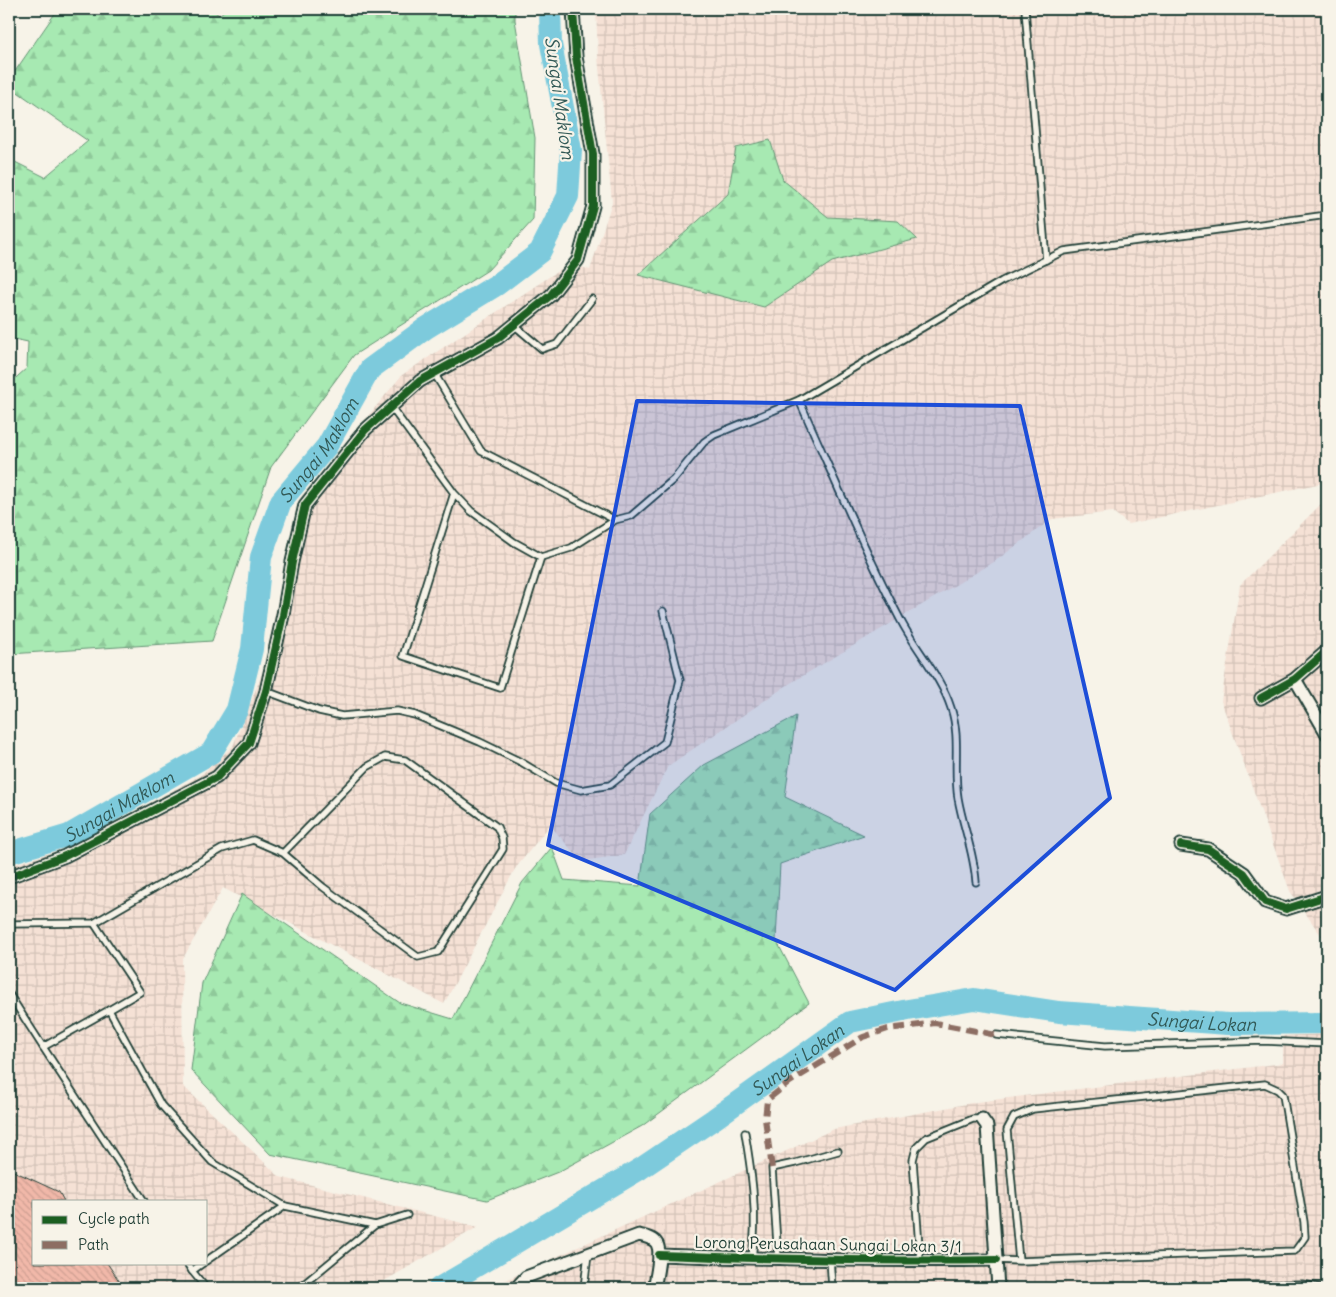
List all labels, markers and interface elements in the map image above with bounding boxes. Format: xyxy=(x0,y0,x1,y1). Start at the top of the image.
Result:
water label: Sungai Maklom xyxy=(540,35,580,162)
water label: Sungai Maklom xyxy=(273,393,364,507)
water label: Sungai Maklom xyxy=(59,765,179,847)
water label: Sungai Lokan xyxy=(1146,1007,1257,1036)
water label: Sungai Lokan xyxy=(746,1018,849,1101)
legend xyxy=(32,1200,208,1264)
text: Cycle path xyxy=(78,1209,150,1228)
street label: Lorong Perusahaan Sungai Lokan 3/1 xyxy=(694,1232,962,1256)
text: Path xyxy=(78,1235,109,1254)

